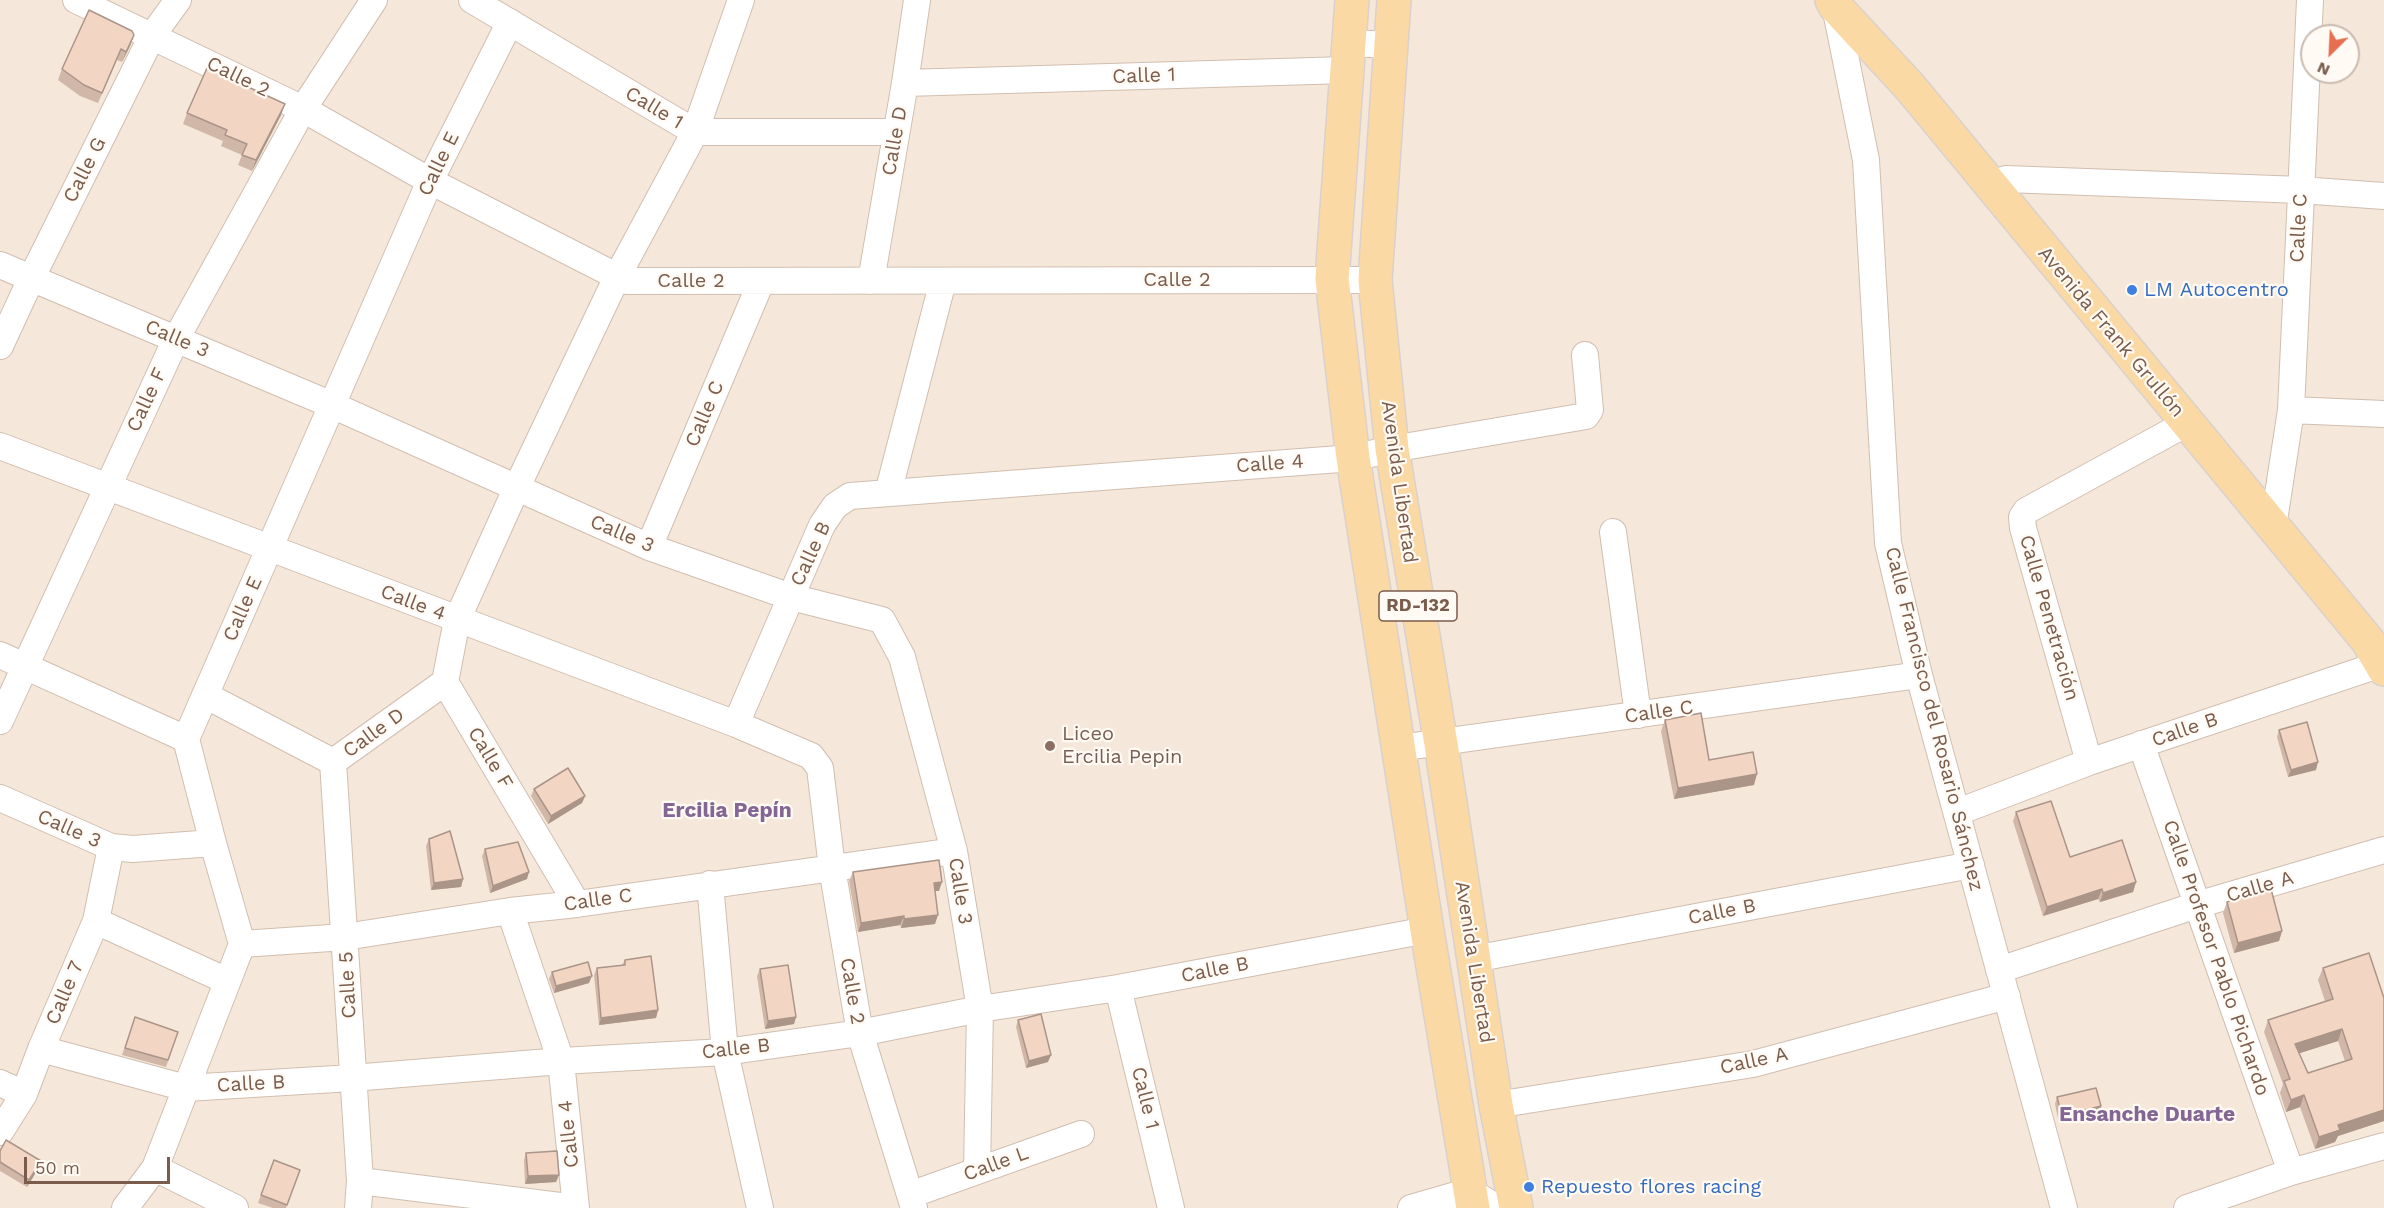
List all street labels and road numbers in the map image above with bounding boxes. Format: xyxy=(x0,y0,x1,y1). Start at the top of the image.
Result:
street label: Calle 2 xyxy=(202,51,274,103)
street label: Calle 1 xyxy=(1112,63,1176,89)
street label: Calle 1 xyxy=(621,81,687,135)
street label: Calle D xyxy=(877,104,913,178)
street label: Calle E xyxy=(413,128,465,200)
street label: Calle G xyxy=(58,133,112,207)
street label: Calle C xyxy=(2285,193,2313,263)
street label: Avenida Frank Grullón xyxy=(2033,242,2189,422)
street label: Calle 2 xyxy=(1143,268,1211,292)
street label: Calle 2 xyxy=(657,269,725,293)
street label: Calle 3 xyxy=(141,315,213,363)
street label: Calle F xyxy=(122,364,172,436)
street label: Calle C xyxy=(680,377,730,451)
street label: Avenida Libertad xyxy=(1376,399,1422,565)
street label: Calle 4 xyxy=(1235,450,1305,478)
street label: Calle 3 xyxy=(586,510,658,558)
street label: Calle B xyxy=(786,518,836,590)
street label: Calle Penetración xyxy=(2014,532,2084,704)
street label: Calle Francisco del Rosario Sánchez xyxy=(1880,544,1988,894)
street label: Calle E xyxy=(218,573,268,645)
street label: Calle 4 xyxy=(377,580,449,626)
road number: RD-132 xyxy=(1379,591,1457,621)
street label: Calle C xyxy=(1623,695,1695,729)
street label: Calle D xyxy=(339,703,409,763)
street label: Calle B xyxy=(2149,707,2221,753)
street label: Calle F xyxy=(462,723,518,793)
street label: Calle 3 xyxy=(33,804,105,854)
street label: Calle Profesor Pablo Pichardo xyxy=(2157,817,2275,1099)
street label: Calle 3 xyxy=(943,856,977,926)
street label: Calle A xyxy=(2224,866,2296,908)
street label: Avenida Libertad xyxy=(1449,879,1499,1045)
street label: Calle C xyxy=(562,883,634,917)
street label: Calle B xyxy=(1686,894,1758,930)
street label: Calle 5 xyxy=(334,951,362,1019)
street label: Calle B xyxy=(1179,952,1251,988)
street label: Calle 2 xyxy=(834,956,870,1026)
street label: Calle 7 xyxy=(41,958,89,1028)
street label: Calle B xyxy=(701,1033,771,1065)
street label: Calle A xyxy=(1718,1042,1790,1080)
street label: Calle 1 xyxy=(1126,1064,1164,1132)
street label: Calle B xyxy=(216,1070,286,1098)
street label: Calle 4 xyxy=(554,1099,584,1169)
street label: Calle L xyxy=(960,1141,1032,1187)

